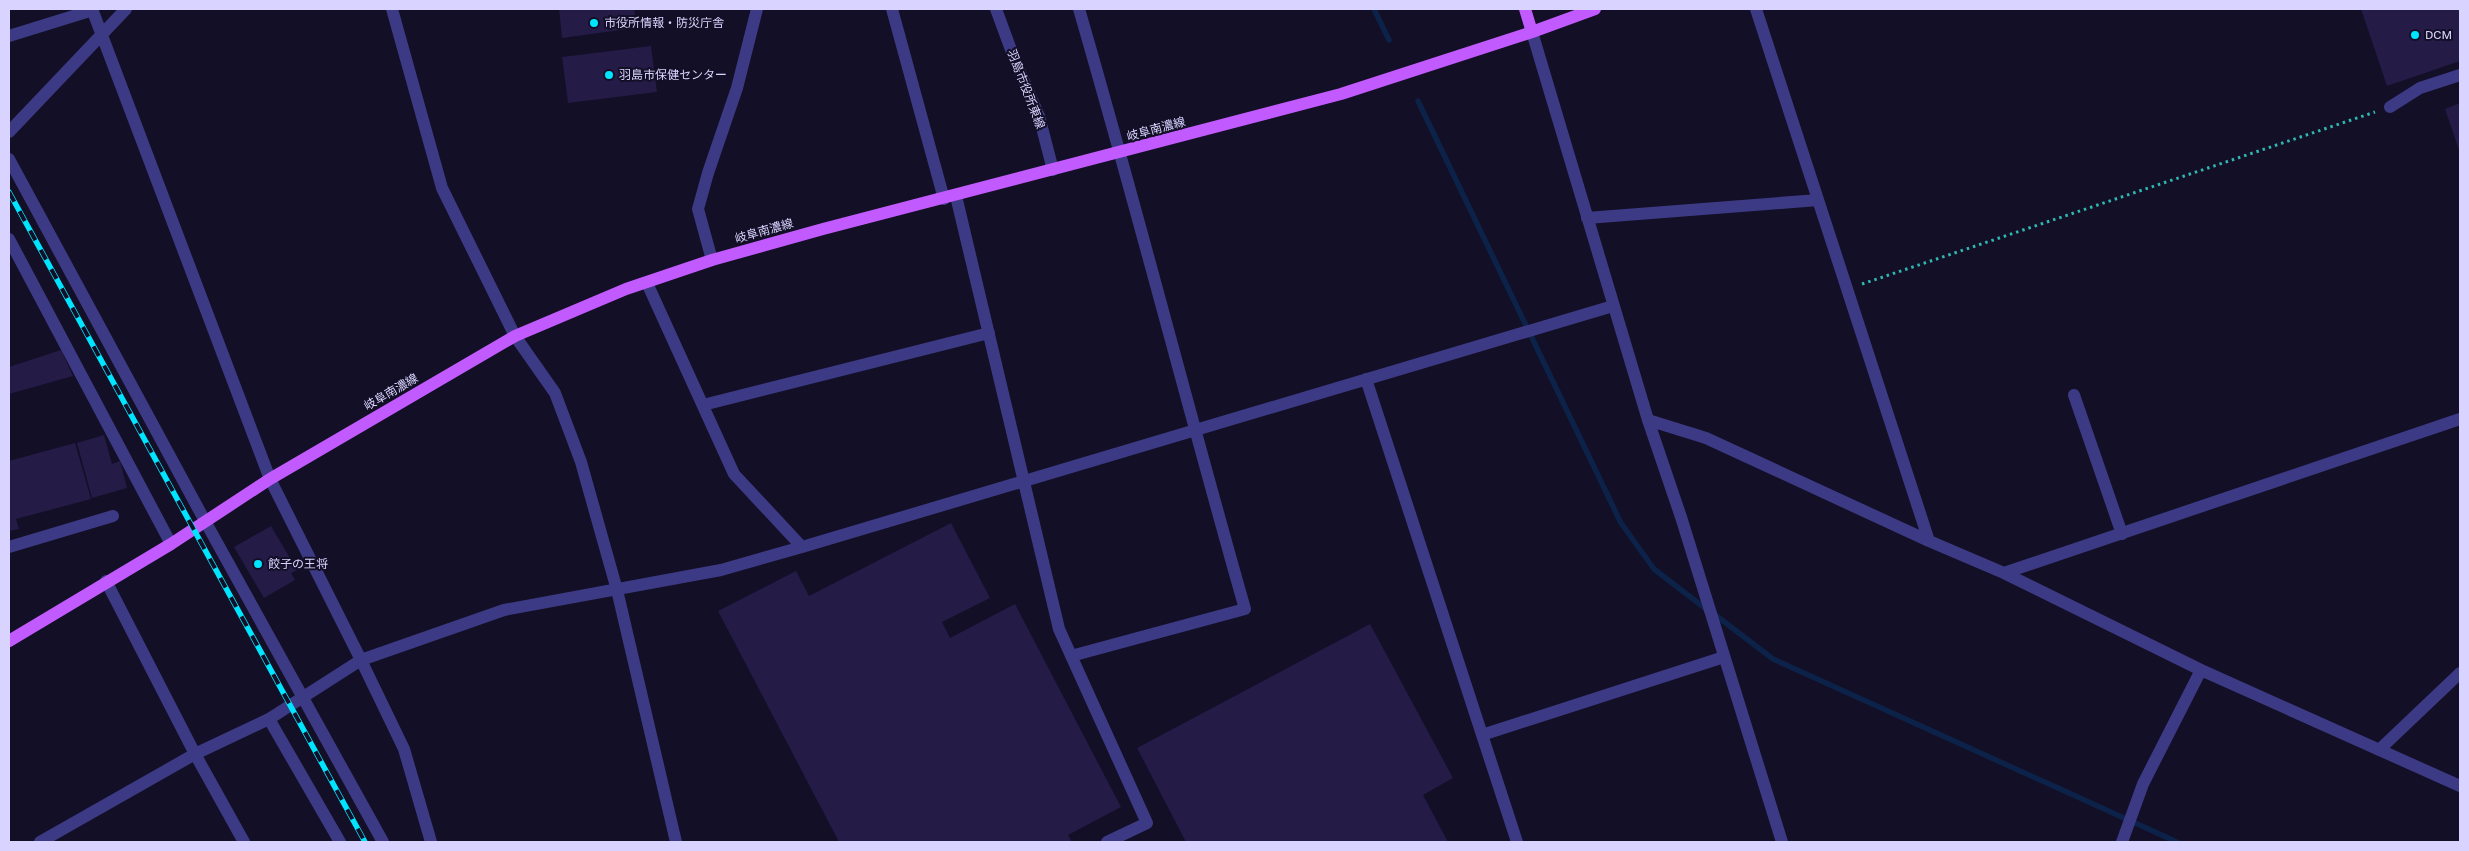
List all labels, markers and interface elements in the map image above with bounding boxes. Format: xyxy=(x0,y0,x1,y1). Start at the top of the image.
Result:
place label: 市役所情報・防災庁舎 xyxy=(604,16,724,30)
marker: 市役所情報・防災庁舎 xyxy=(588,17,600,29)
place label: DCM xyxy=(2425,28,2452,42)
marker: DCM xyxy=(2409,29,2421,41)
street label: 羽島市役所東線 xyxy=(1004,47,1048,131)
place label: 羽島市保健センター xyxy=(619,68,727,82)
marker: 羽島市保健センター xyxy=(603,69,615,81)
street label: 岐阜南濃線 xyxy=(1125,114,1187,144)
street label: 岐阜南濃線 xyxy=(733,216,795,246)
street label: 岐阜南濃線 xyxy=(362,371,420,413)
place label: 餃子の王将 xyxy=(268,557,328,571)
marker: 餃子の王将 xyxy=(252,558,264,570)

